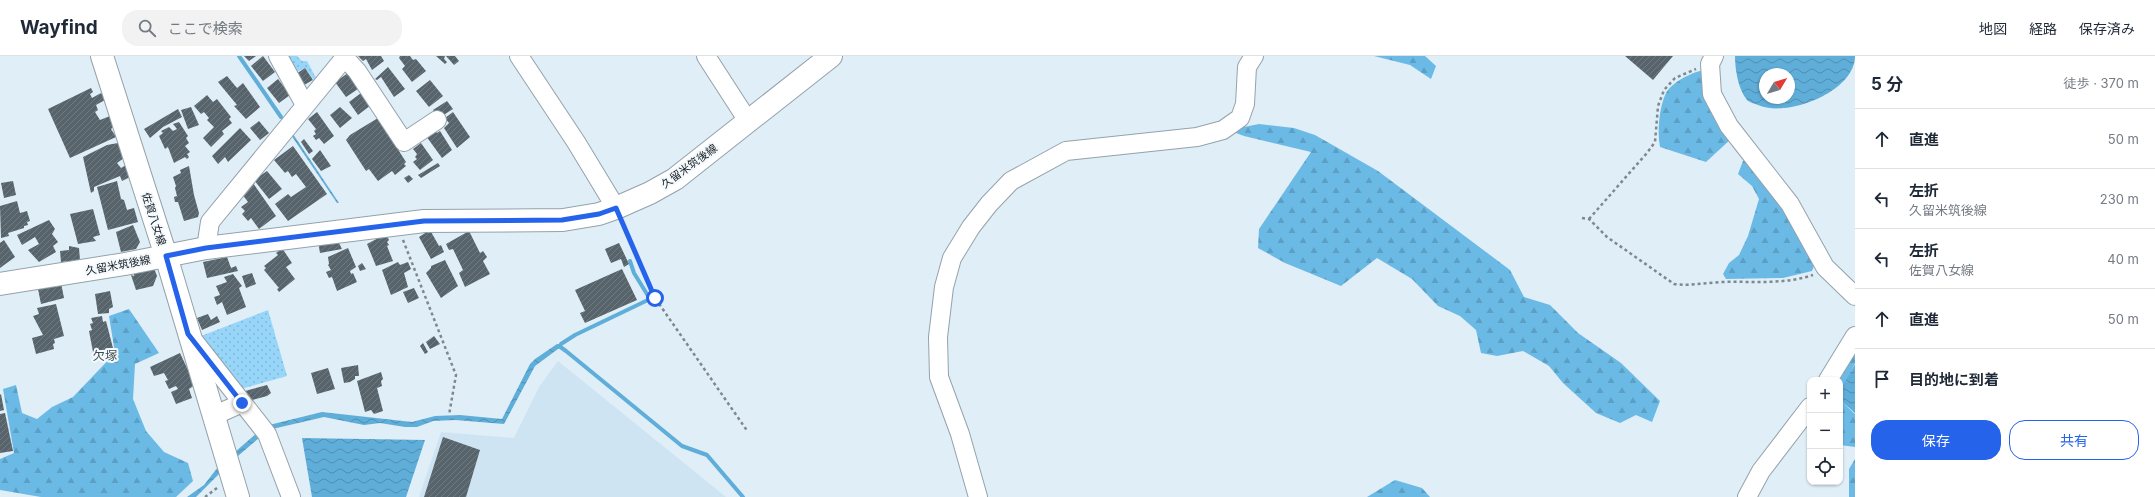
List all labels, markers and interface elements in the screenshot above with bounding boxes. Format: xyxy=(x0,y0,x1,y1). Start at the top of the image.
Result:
search box xyxy=(122,10,402,46)
text: Wayfind xyxy=(20,16,98,39)
icon: search xyxy=(136,17,158,39)
text: ここで検索 xyxy=(168,19,243,38)
text: 地図 xyxy=(1979,20,2007,37)
text: 経路 xyxy=(2029,20,2057,37)
text: 保存済み xyxy=(2079,20,2135,37)
north arrow xyxy=(1759,68,1795,104)
text: 5 分 xyxy=(1871,74,1903,94)
text: 徒歩 · 370 m xyxy=(2064,75,2139,91)
icon: ahead xyxy=(1871,128,1893,150)
text: 直進 xyxy=(1909,130,1939,149)
text: 50 m xyxy=(2108,131,2139,147)
street label: 久留米筑後線 xyxy=(658,141,720,191)
text: 左折 xyxy=(1909,181,1939,200)
icon: left xyxy=(1871,188,1893,210)
street label: 佐賀八女線 xyxy=(139,191,169,247)
text: 230 m xyxy=(2100,191,2139,207)
text: 久留米筑後線 xyxy=(1909,202,1987,218)
text: 左折 xyxy=(1909,241,1939,260)
icon: left xyxy=(1871,248,1893,270)
text: 40 m xyxy=(2107,251,2139,267)
street label: 久留米筑後線 xyxy=(84,252,152,278)
text: 佐賀八女線 xyxy=(1909,262,1974,278)
route start xyxy=(646,289,664,307)
icon: ahead xyxy=(1871,308,1893,330)
text: 直進 xyxy=(1909,310,1939,329)
text: 50 m xyxy=(2108,311,2139,327)
district label: 欠塚 xyxy=(93,348,117,363)
icon: arrive xyxy=(1871,368,1893,390)
text: 目的地に到着 xyxy=(1909,370,1999,389)
map controls xyxy=(1807,377,1843,485)
button: + xyxy=(1807,377,1843,413)
route end xyxy=(233,394,251,412)
button: − xyxy=(1807,413,1843,449)
button: 保存 xyxy=(1871,420,2001,460)
button: 共有 xyxy=(2009,420,2139,460)
button: locate xyxy=(1807,449,1843,485)

